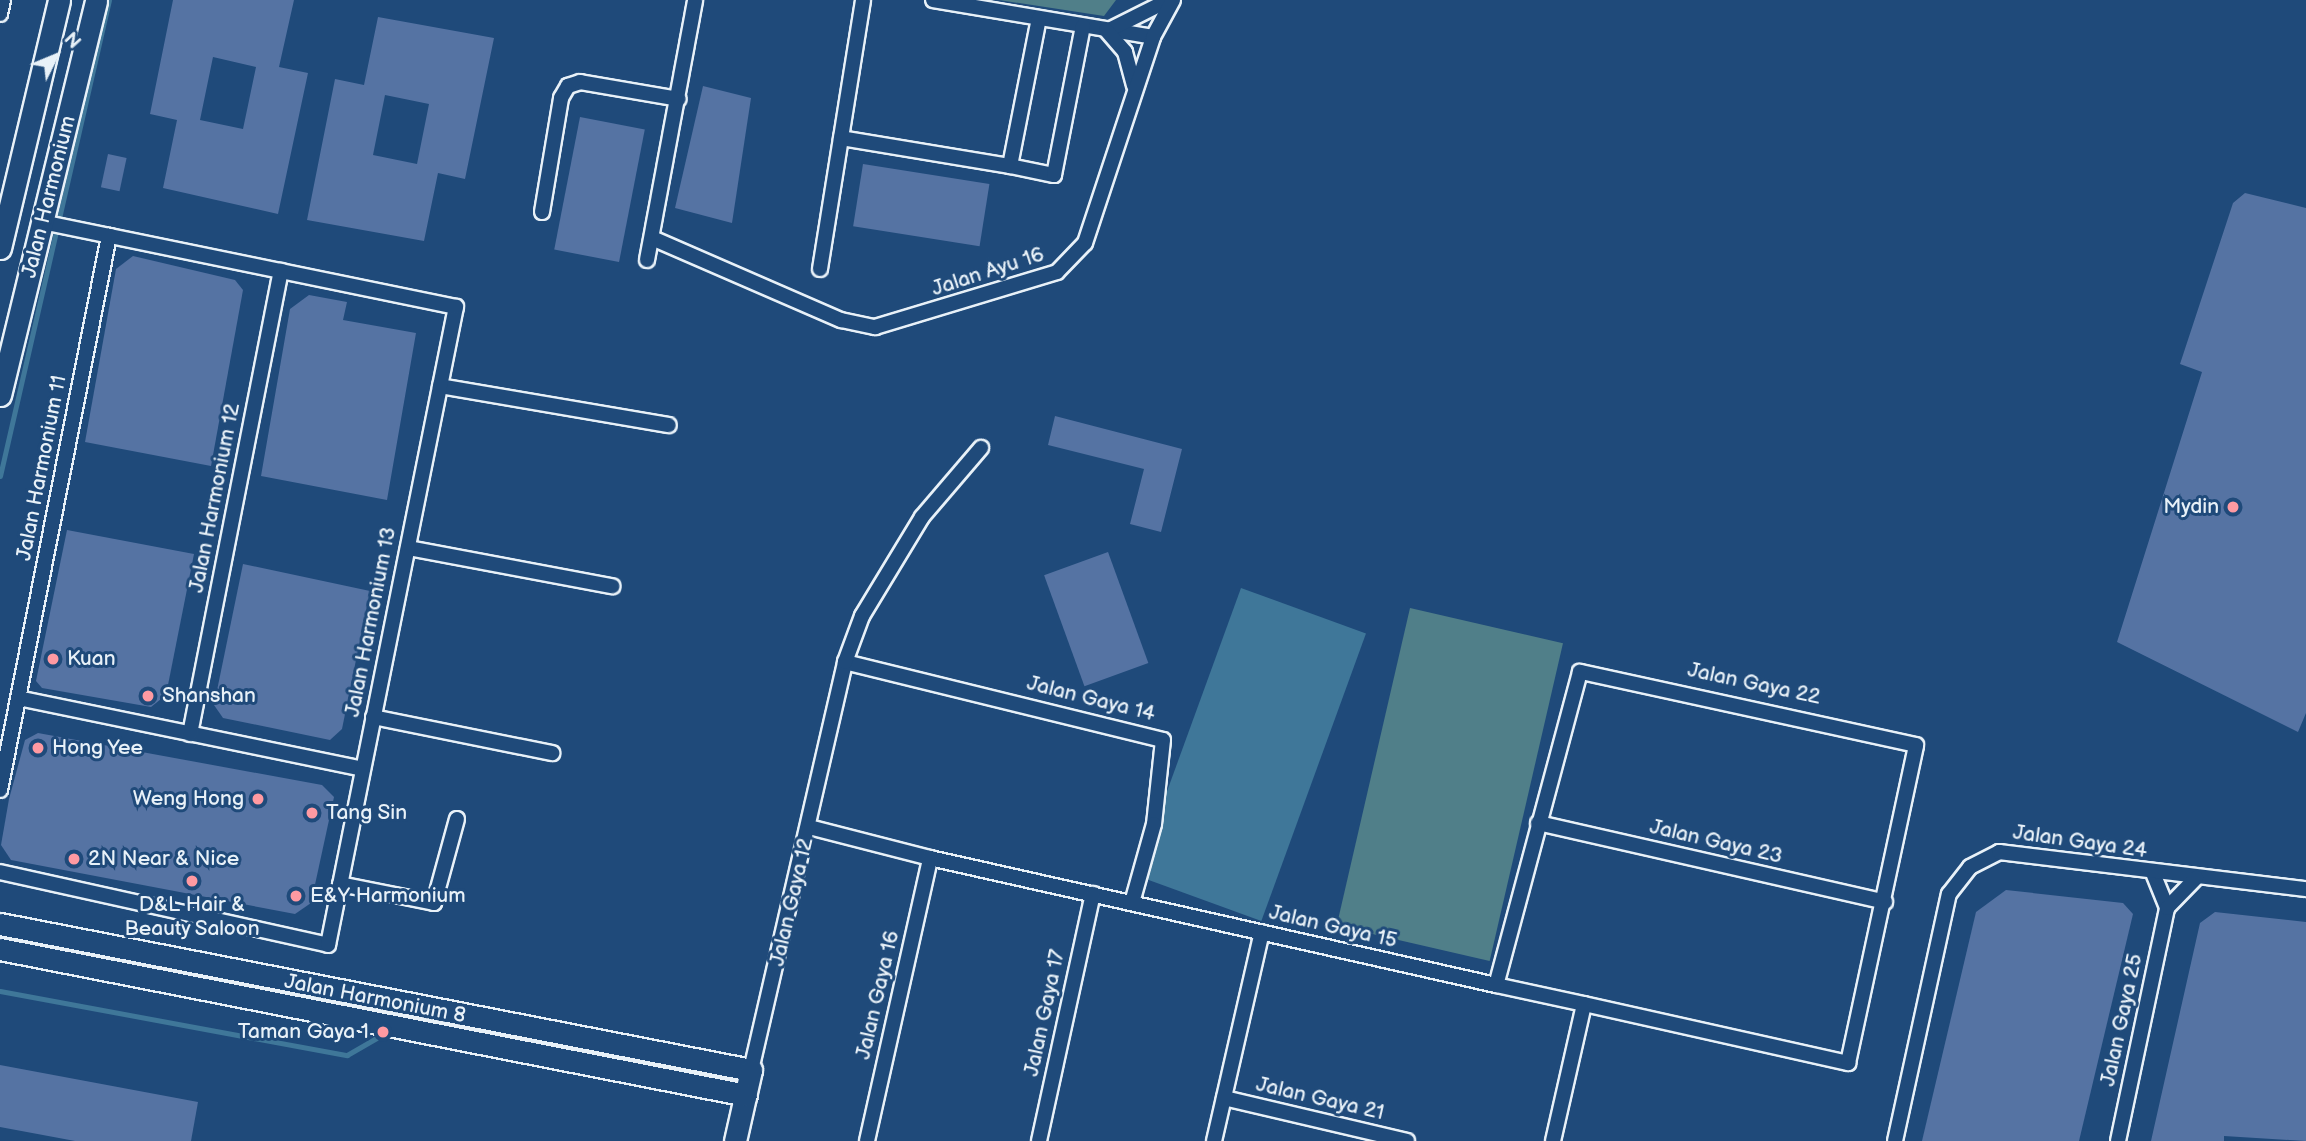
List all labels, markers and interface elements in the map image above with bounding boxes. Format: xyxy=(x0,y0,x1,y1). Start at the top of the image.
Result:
north arrow xyxy=(21,21,91,91)
text: N xyxy=(58,28,85,54)
street label: Jalan Harmonium xyxy=(17,113,81,281)
street label: Jalan Ayu 16 xyxy=(929,242,1047,302)
street label: Jalan Harmonium 11 xyxy=(12,373,72,563)
street label: Jalan Harmonium 12 xyxy=(184,401,246,595)
place label: Mydin xyxy=(2163,494,2219,520)
marker: Mydin xyxy=(2225,499,2241,515)
street label: Jalan Harmonium 13 xyxy=(340,525,402,719)
place label: Kuan xyxy=(67,646,116,672)
marker: Kuan xyxy=(45,651,61,667)
street label: Jalan Gaya 22 xyxy=(1685,658,1823,710)
street label: Jalan Gaya 14 xyxy=(1024,671,1158,727)
place label: Shanshan xyxy=(162,683,256,709)
marker: Shanshan xyxy=(140,688,156,704)
place label: Hong Yee xyxy=(52,735,144,761)
marker: Hong Yee xyxy=(30,740,46,756)
place label: Weng Hong xyxy=(133,786,244,812)
marker: Weng Hong xyxy=(250,791,266,807)
place label: Tang Sin xyxy=(326,800,407,826)
marker: Tang Sin xyxy=(304,805,320,821)
street label: Jalan Gaya 23 xyxy=(1647,814,1785,870)
street label: Jalan Gaya 24 xyxy=(2011,820,2149,864)
street label: Jalan Gaya 12 xyxy=(765,835,819,969)
place label: 2N Near & Nice xyxy=(88,846,239,872)
marker: 2N Near & Nice xyxy=(66,851,82,867)
marker: D&L Hair & Beauty Saloon xyxy=(184,873,200,889)
place label: E&Y Harmonium xyxy=(310,883,466,909)
marker: E&Y Harmonium xyxy=(288,888,304,904)
place label: D&L Hair & Beauty Saloon xyxy=(124,892,260,942)
street label: Jalan Gaya 15 xyxy=(1267,900,1399,954)
street label: Jalan Gaya 16 xyxy=(851,928,905,1062)
street label: Jalan Gaya 17 xyxy=(1019,947,1071,1079)
street label: Jalan Gaya 25 xyxy=(2096,951,2148,1089)
street label: Jalan Harmonium 8 xyxy=(282,969,468,1029)
place label: Taman Gaya 1 xyxy=(238,1019,369,1045)
marker: Taman Gaya 1 xyxy=(375,1024,391,1040)
street label: Jalan Gaya 21 xyxy=(1253,1072,1387,1126)

